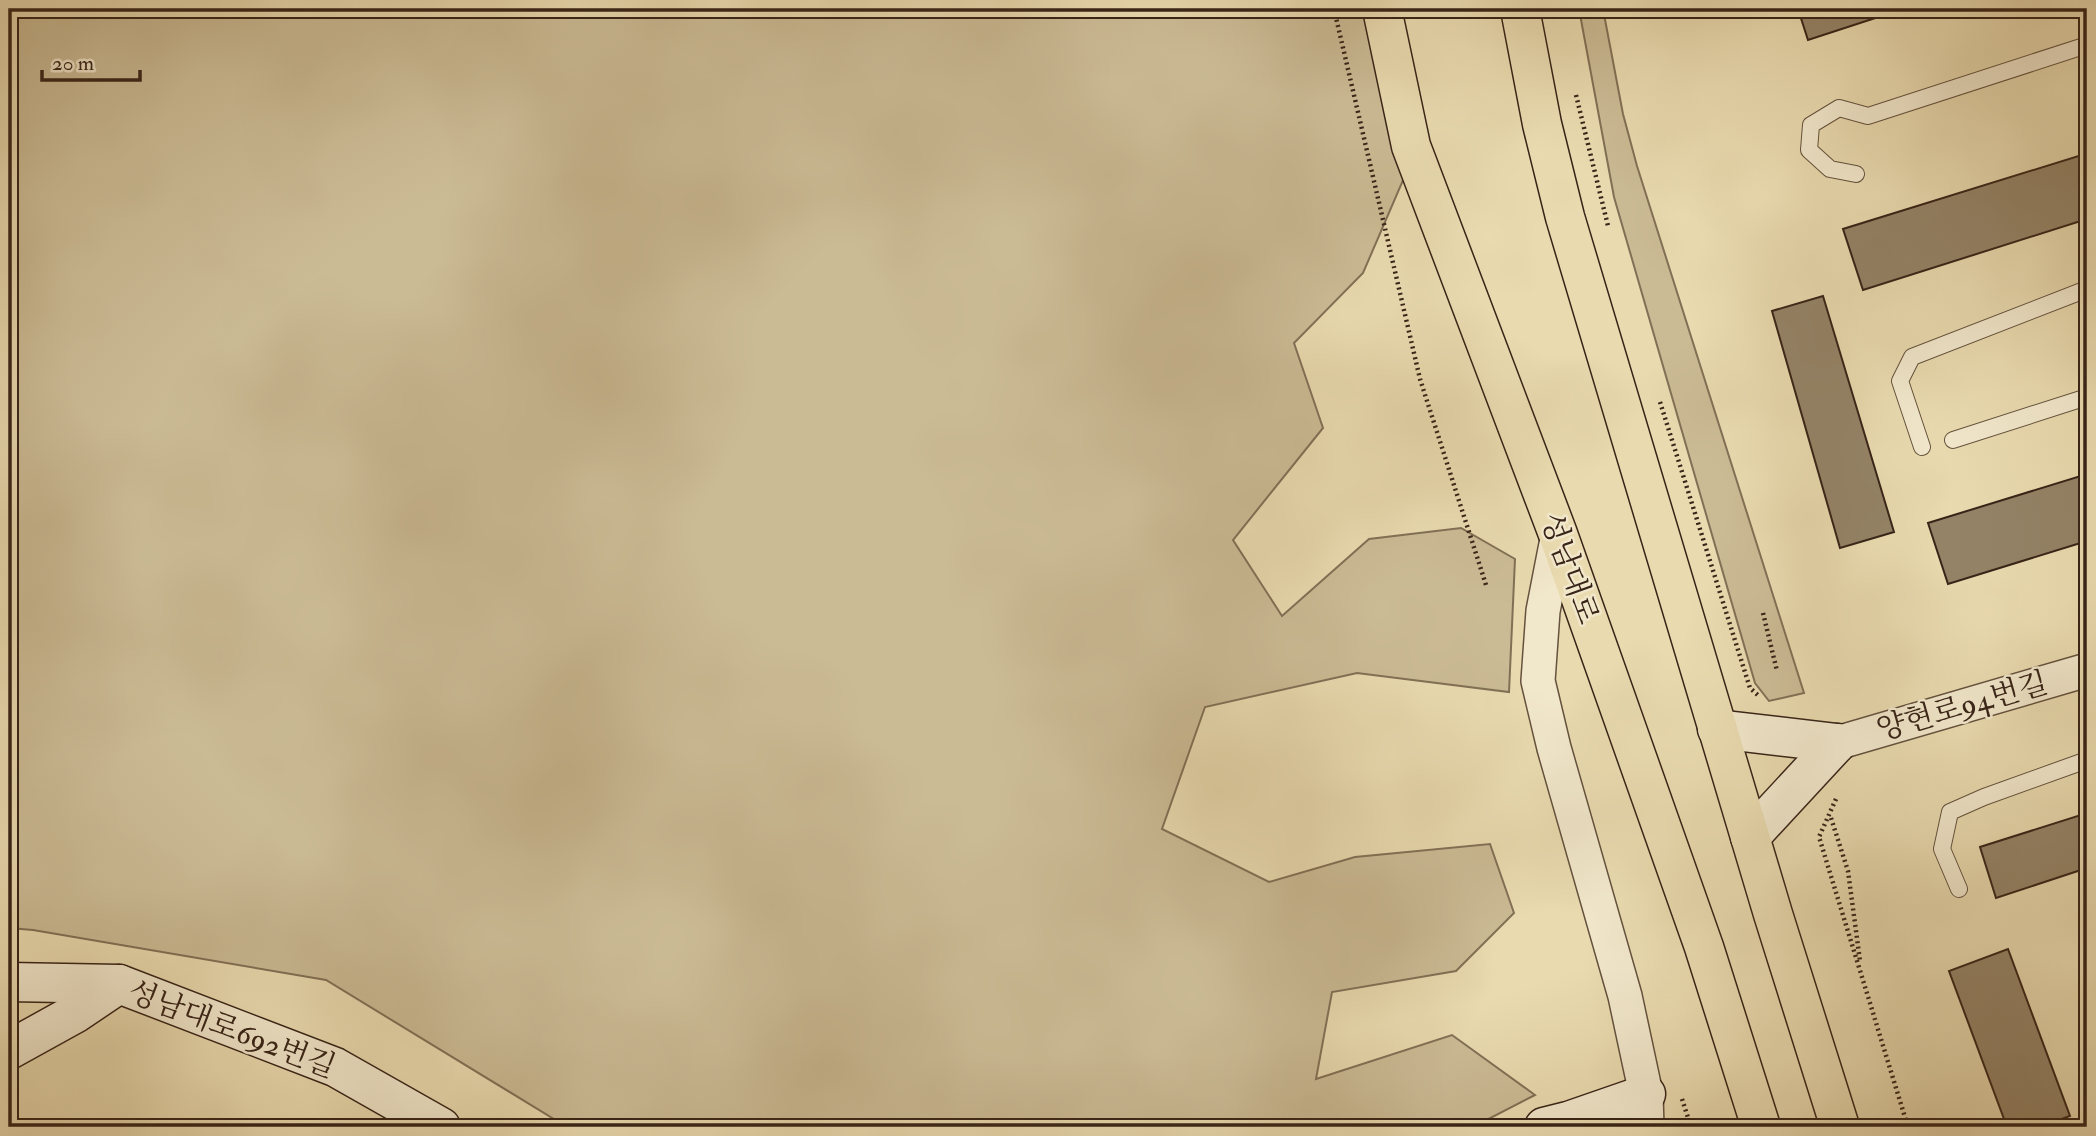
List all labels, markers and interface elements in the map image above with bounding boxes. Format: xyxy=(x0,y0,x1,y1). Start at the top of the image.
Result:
scale bar xyxy=(42,38,140,82)
text: 20 m xyxy=(52,50,94,77)
street label: 성남대로 xyxy=(1532,507,1607,629)
street label: 양현로94번길 xyxy=(1872,664,2052,749)
street label: 성남대로692번길 xyxy=(123,973,341,1086)

